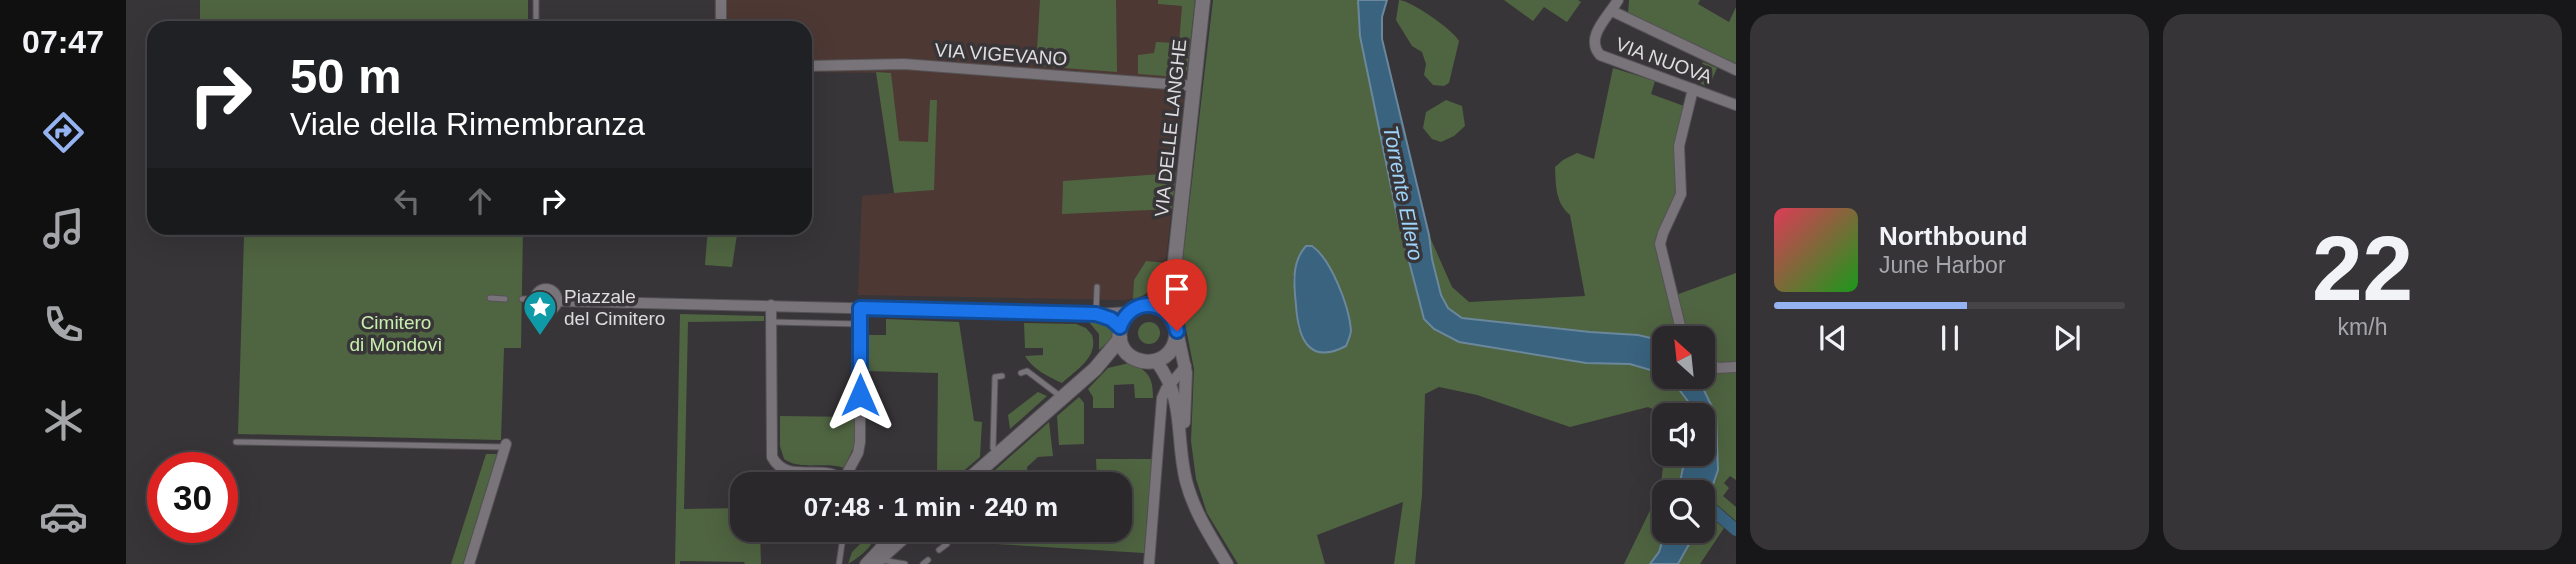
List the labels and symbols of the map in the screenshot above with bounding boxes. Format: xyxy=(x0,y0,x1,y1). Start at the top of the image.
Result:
street label: VIA NUOVA xyxy=(1613,33,1715,88)
street label: VIA DELLE LANGHE xyxy=(1151,38,1190,218)
street label: VIA VIGEVANO xyxy=(934,39,1068,70)
water label: Torrente Ellero xyxy=(1379,123,1428,263)
pin xyxy=(1147,259,1207,331)
place label: Piazzale del Cimitero xyxy=(564,286,665,329)
place icon: Piazzale del Cimitero xyxy=(521,288,559,337)
park label: Cimitero di Mondovì xyxy=(350,312,442,355)
north arrow xyxy=(1652,326,1715,388)
position arrow xyxy=(823,358,897,432)
speed limit sign: 30 xyxy=(147,452,238,543)

